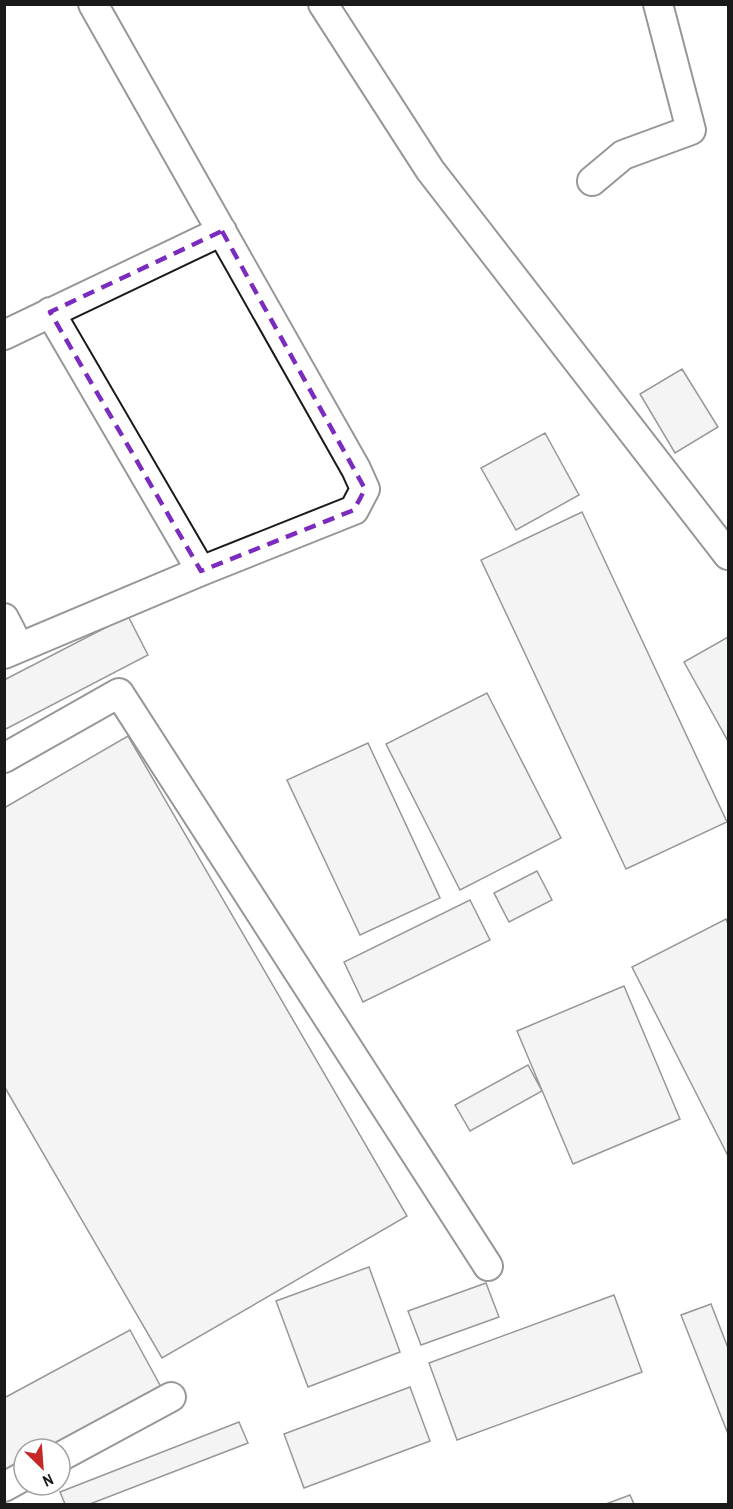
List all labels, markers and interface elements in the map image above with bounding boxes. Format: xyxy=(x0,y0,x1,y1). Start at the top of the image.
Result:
north arrow xyxy=(12,1437,72,1497)
text: N xyxy=(39,1469,57,1493)

